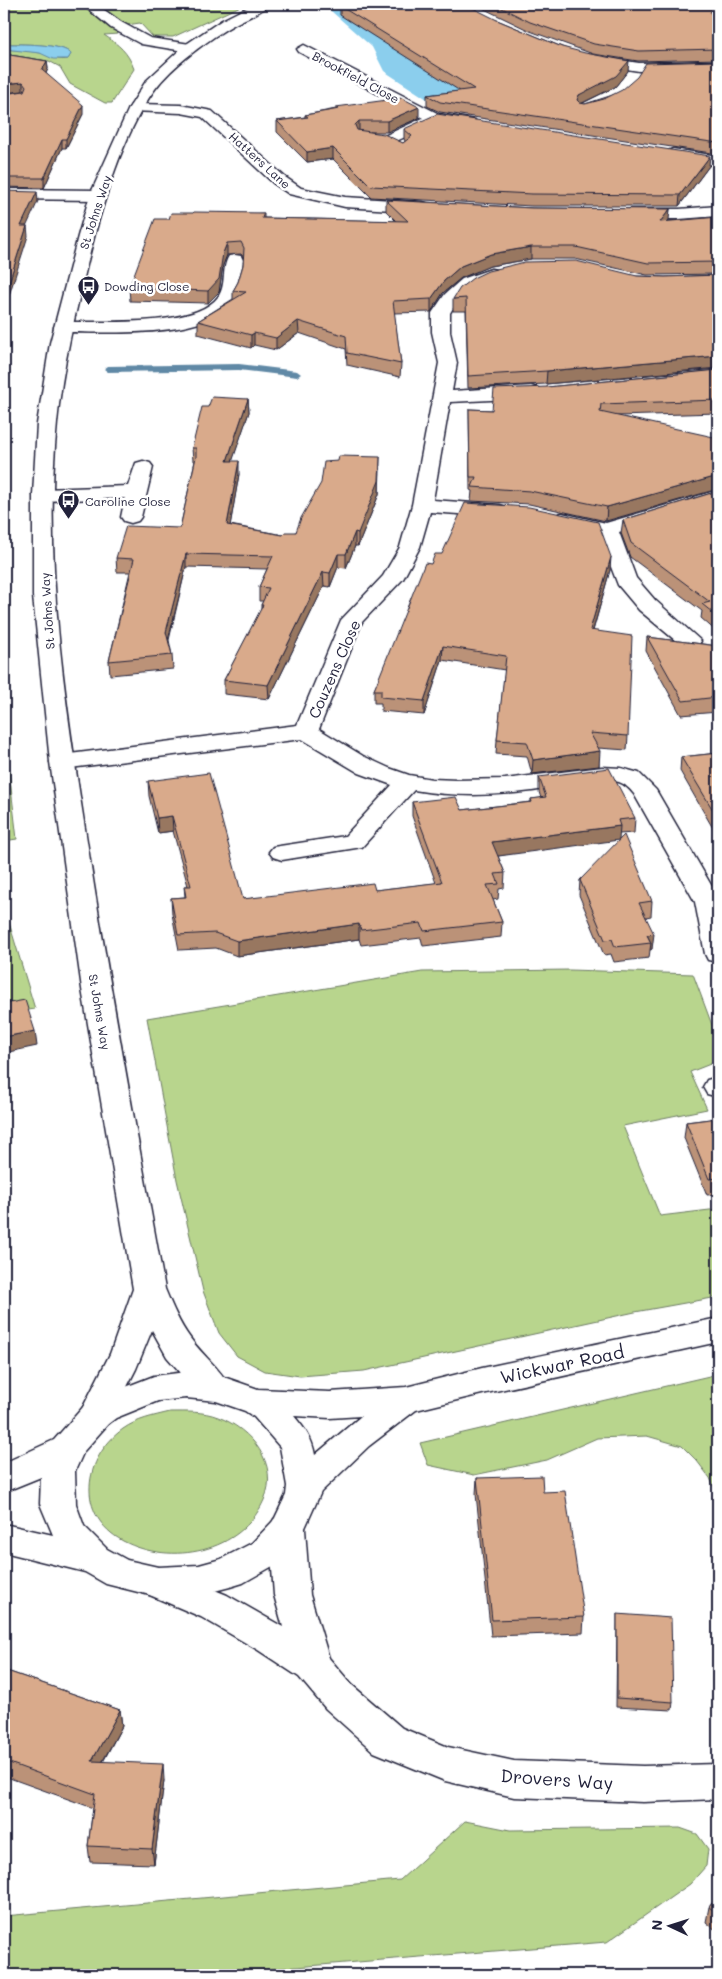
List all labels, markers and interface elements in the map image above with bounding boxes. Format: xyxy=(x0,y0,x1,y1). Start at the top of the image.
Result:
street label: Brookfield Close xyxy=(310,47,402,107)
street label: Hatters Lane xyxy=(226,128,294,192)
street label: St Johns Way xyxy=(76,173,114,251)
bus stop icon: Dowding Close xyxy=(76,274,100,305)
place label: Dowding Close xyxy=(104,278,189,294)
bus stop icon: Caroline Close xyxy=(57,489,81,520)
place label: Caroline Close xyxy=(85,493,171,509)
street label: St Johns Way xyxy=(36,572,58,650)
street label: Couzens Close xyxy=(303,617,365,721)
street label: St Johns Way xyxy=(85,973,115,1051)
street label: Wickwar Road xyxy=(498,1339,626,1389)
street label: Drovers Way xyxy=(500,1763,614,1795)
north arrow xyxy=(644,1902,694,1952)
text: N xyxy=(647,1919,666,1931)

